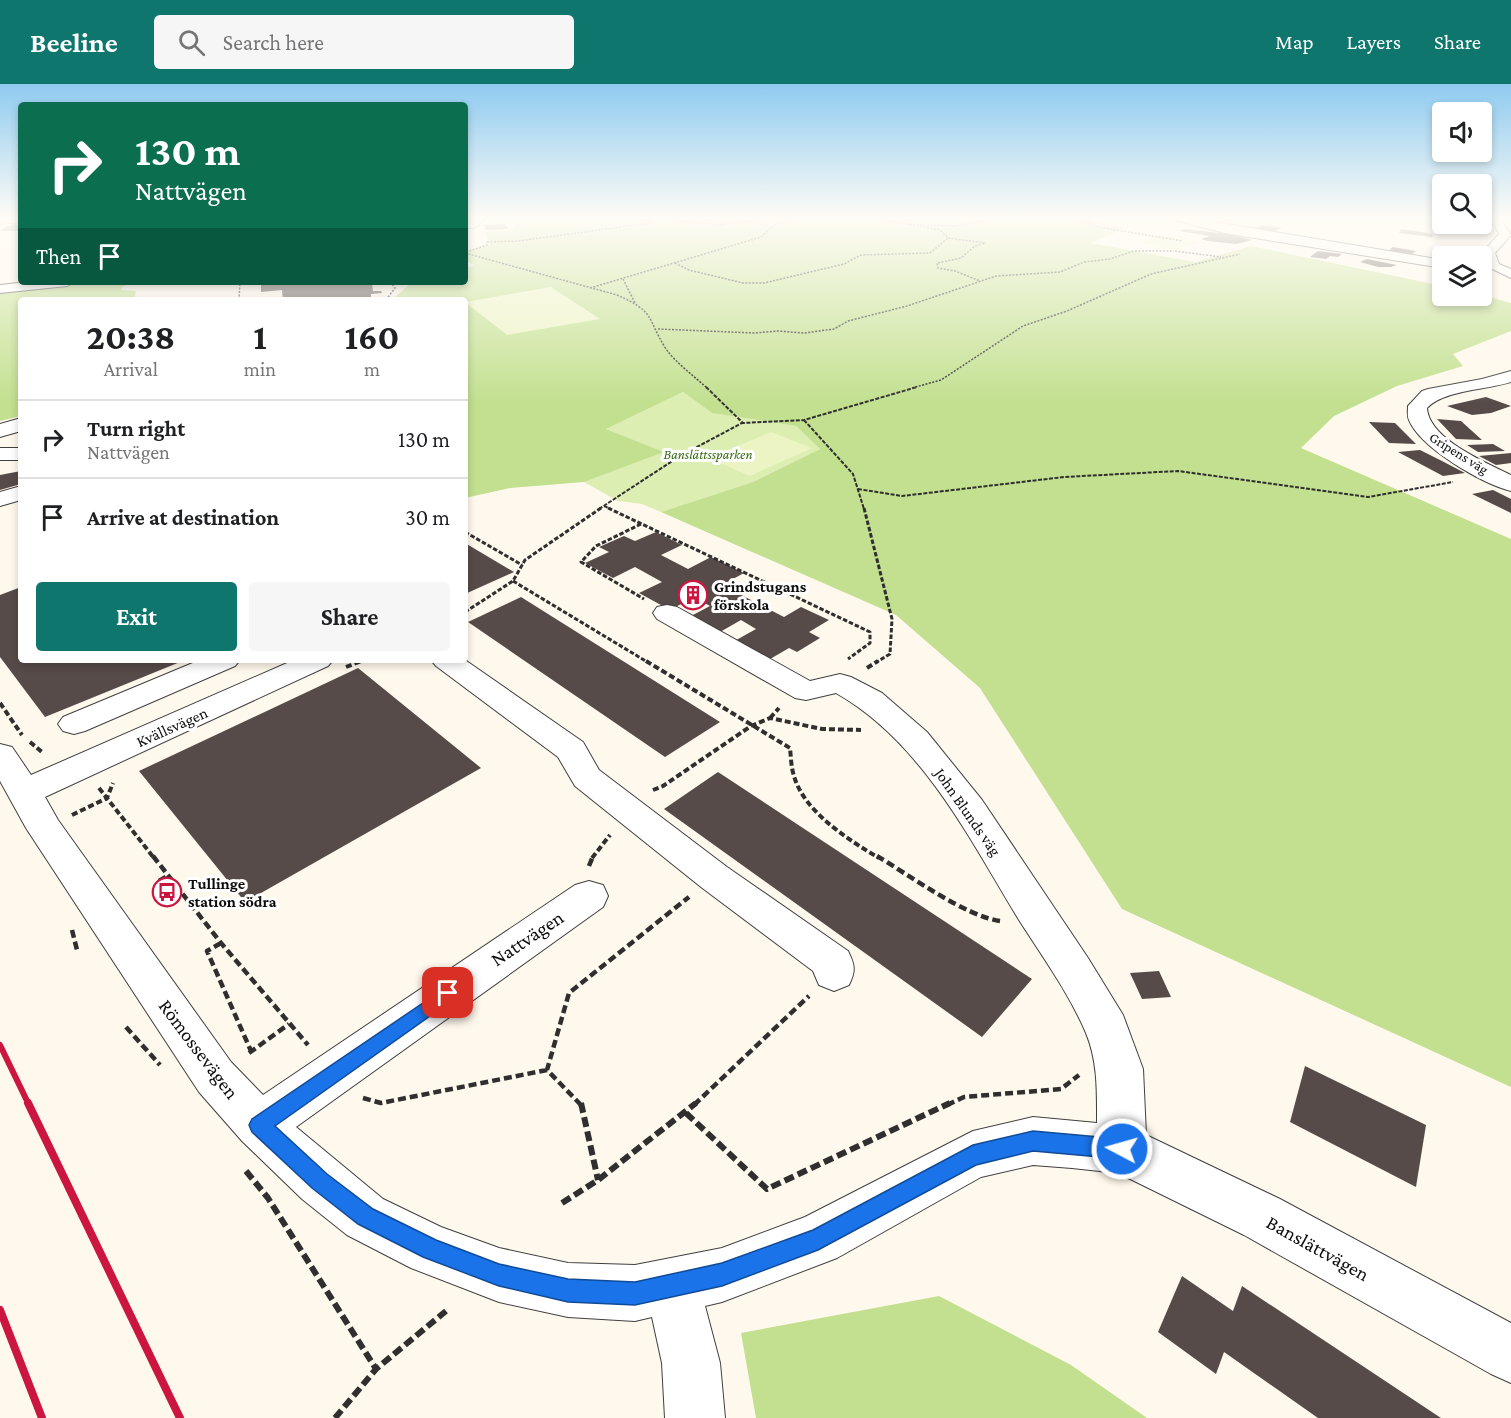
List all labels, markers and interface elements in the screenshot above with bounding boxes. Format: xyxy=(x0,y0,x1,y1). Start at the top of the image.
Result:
search box xyxy=(154,15,574,69)
icon: search xyxy=(175,26,208,59)
text: Beeline xyxy=(30,27,118,58)
text: Search here xyxy=(223,30,324,55)
text: Map xyxy=(1275,30,1314,54)
text: Layers xyxy=(1347,30,1401,54)
text: Share xyxy=(1434,30,1481,54)
map controls xyxy=(1432,102,1492,306)
button: sound xyxy=(1432,102,1492,162)
icon: right xyxy=(36,126,114,204)
text: 130 m xyxy=(135,127,240,174)
button: search xyxy=(1432,174,1492,234)
text: Nattvägen xyxy=(135,176,247,206)
icon: arrive xyxy=(93,240,126,273)
text: Then xyxy=(36,244,81,269)
button: layers xyxy=(1432,246,1492,306)
text: 20:38 xyxy=(87,317,175,357)
text: 1 xyxy=(253,317,267,357)
text: 160 xyxy=(344,317,399,357)
text: Arrival xyxy=(104,358,158,380)
text: min xyxy=(244,358,276,380)
text: m xyxy=(364,358,380,380)
text: Turn right xyxy=(87,416,185,441)
icon: right xyxy=(36,423,69,456)
text: 130 m xyxy=(398,427,450,452)
street label: Gripens väg xyxy=(1427,429,1492,477)
text: Nattvägen xyxy=(87,441,170,463)
park label: Banslättssparken xyxy=(664,446,753,462)
icon: arrive xyxy=(36,501,69,534)
text: Arrive at destination xyxy=(87,505,279,530)
text: 30 m xyxy=(405,505,450,530)
place label: Grindstugans förskola xyxy=(714,578,807,613)
building icon: Grindstugans förskola xyxy=(677,579,709,611)
button: Exit xyxy=(36,582,237,651)
button: Share xyxy=(249,582,450,651)
street label: Kvällsvägen xyxy=(134,704,211,751)
street label: John Blunds väg xyxy=(930,763,1005,860)
place label: Tullinge station södra xyxy=(188,875,277,910)
bus stop icon: Tullinge station södra xyxy=(151,876,183,908)
street label: Nattvägen xyxy=(487,906,568,971)
pin xyxy=(422,967,473,1018)
icon: arrive xyxy=(431,976,464,1009)
street label: Römossevägen xyxy=(154,995,244,1104)
position arrow xyxy=(1090,1117,1154,1181)
street label: Banslättvägen xyxy=(1262,1211,1373,1286)

